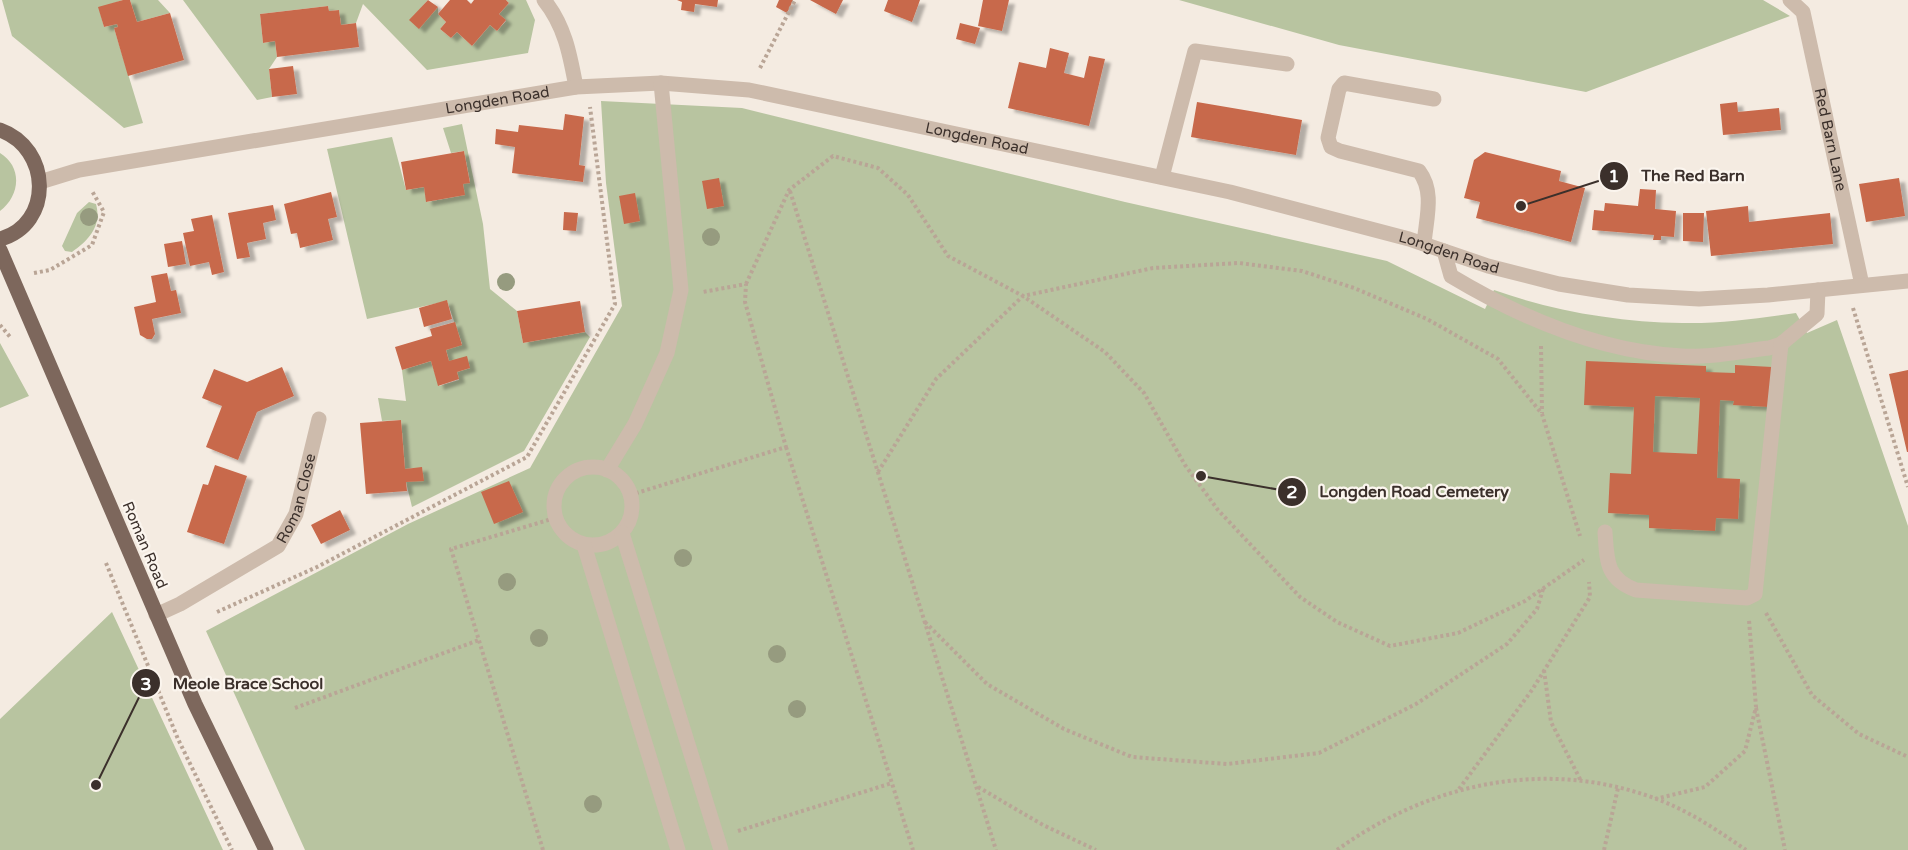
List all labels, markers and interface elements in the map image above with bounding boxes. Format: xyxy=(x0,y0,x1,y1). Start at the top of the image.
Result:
street label: Longden Road xyxy=(444,83,551,118)
street label: Red Barn Lane xyxy=(1811,86,1850,193)
street label: Longden Road xyxy=(924,119,1030,158)
callout: The Red Barn xyxy=(1599,159,1757,193)
text: 1 xyxy=(1608,165,1620,187)
text: The Red Barn xyxy=(1640,166,1745,186)
street label: Longden Road xyxy=(1397,228,1501,277)
street label: Roman Close xyxy=(272,452,319,546)
callout: Longden Road Cemetery xyxy=(1277,475,1520,509)
text: 2 xyxy=(1286,481,1298,503)
text: Longden Road Cemetery xyxy=(1319,482,1509,502)
street label: Roman Road xyxy=(119,499,171,591)
callout: Meole Brace School xyxy=(131,666,336,700)
text: 3 xyxy=(140,673,152,695)
text: Meole Brace School xyxy=(173,674,323,694)

